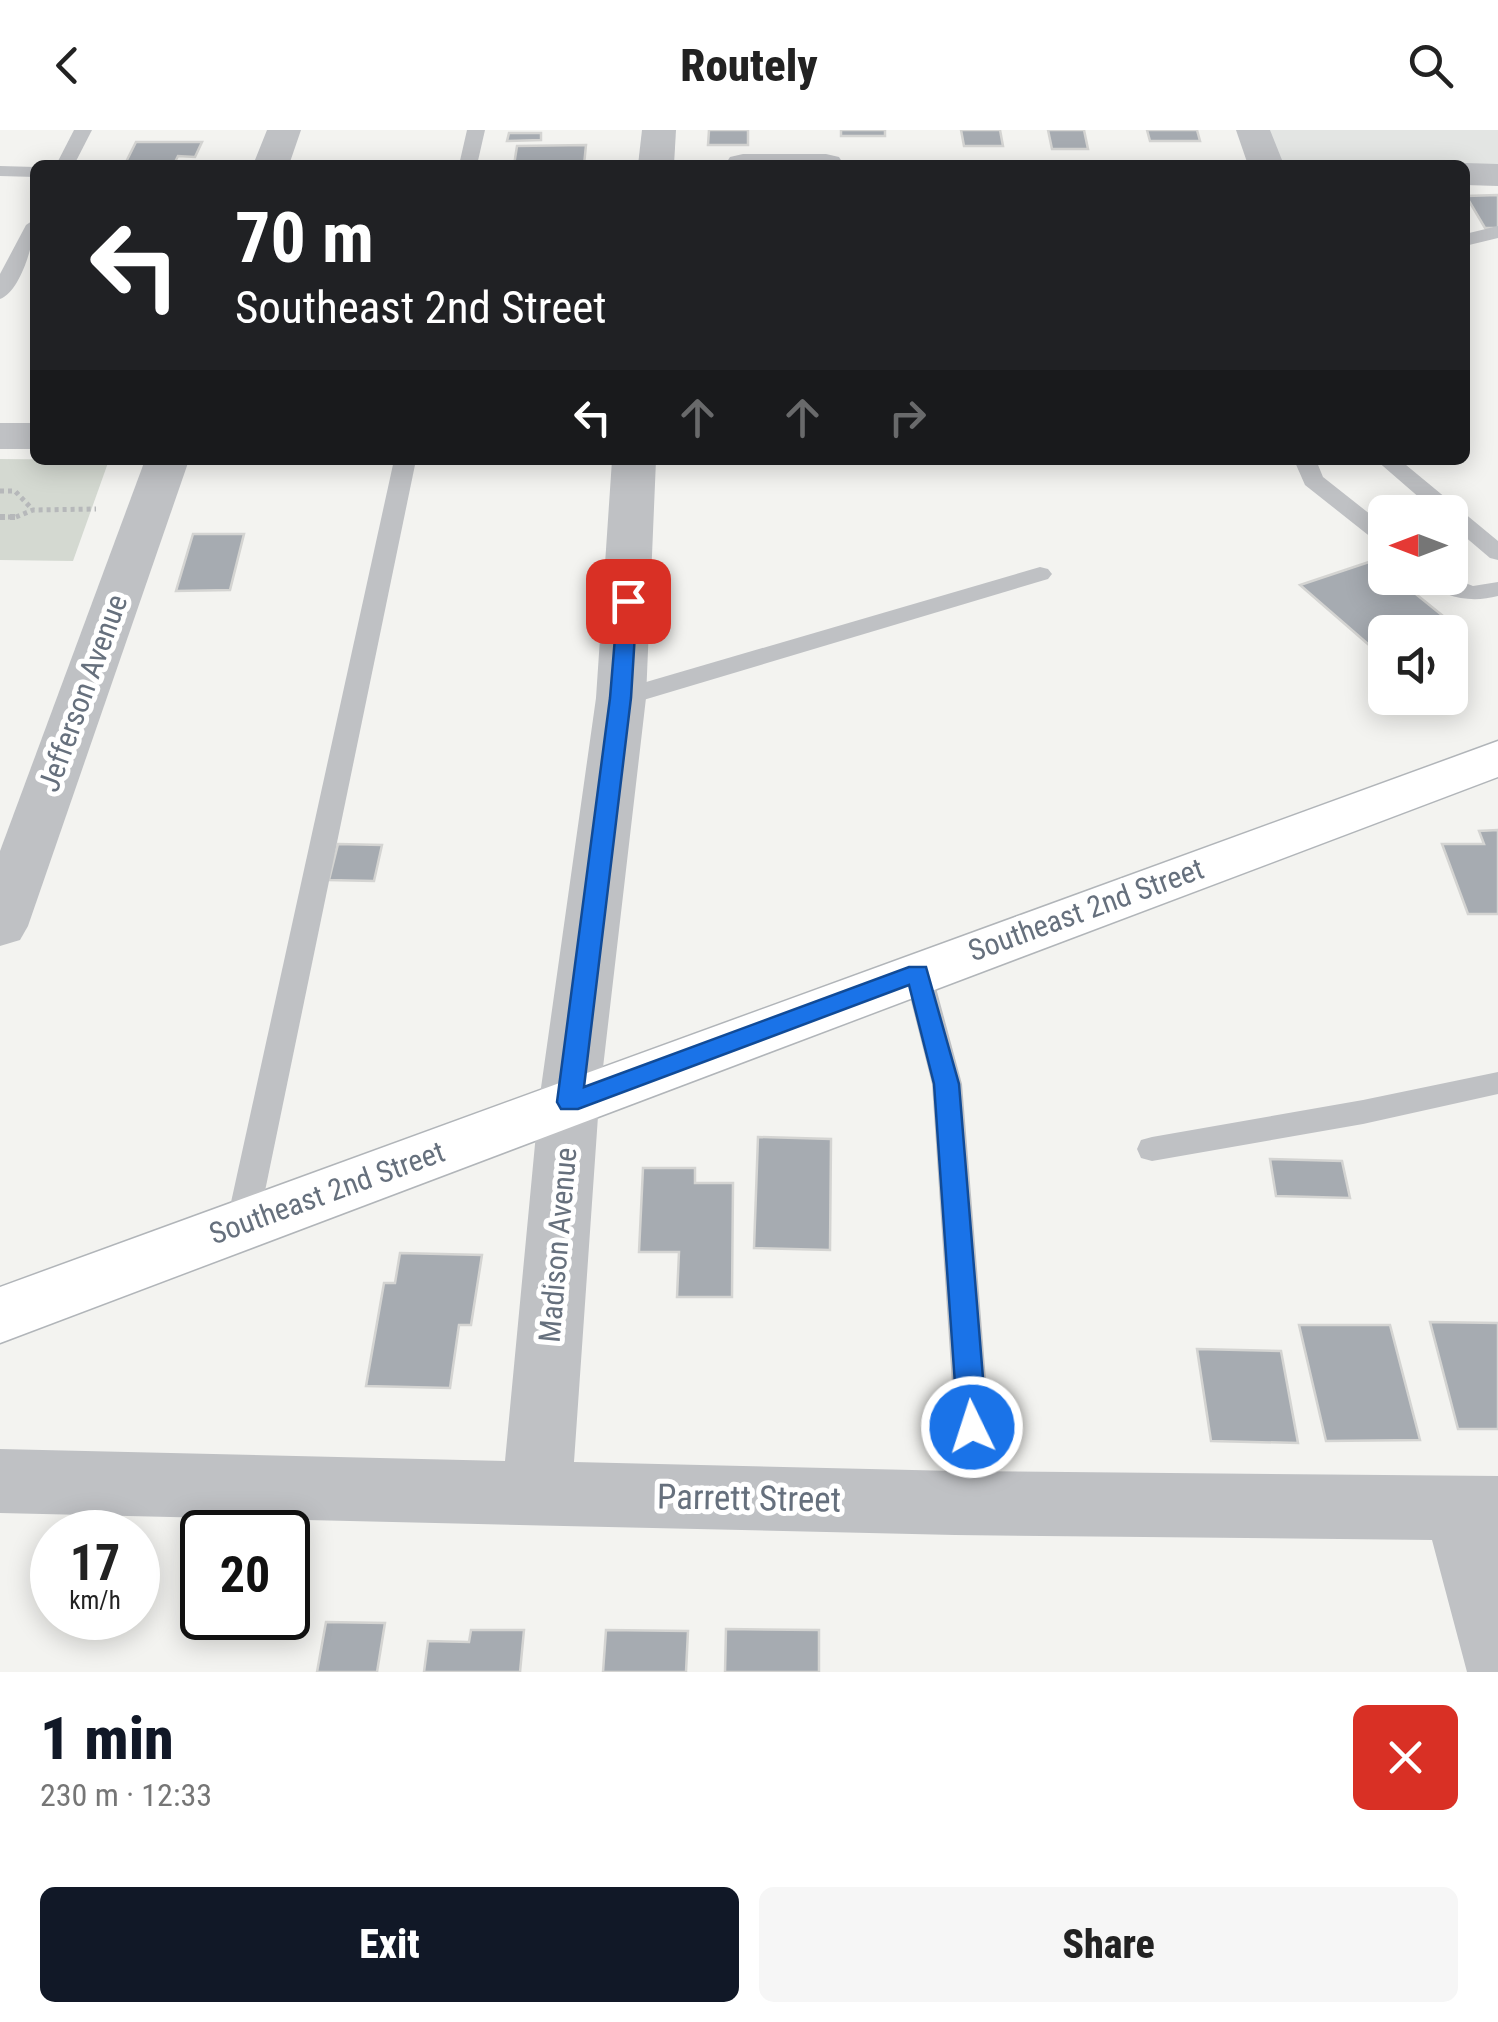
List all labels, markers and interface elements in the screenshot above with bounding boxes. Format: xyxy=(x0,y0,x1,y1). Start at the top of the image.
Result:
icon: back xyxy=(40,38,95,93)
icon: search xyxy=(1403,38,1458,93)
text: Routely xyxy=(680,39,818,92)
text: 70 m xyxy=(235,197,374,279)
icon: left xyxy=(70,200,200,330)
text: Southeast 2nd Street xyxy=(235,281,607,334)
icon: left xyxy=(565,390,620,445)
icon: ahead xyxy=(670,390,725,445)
icon: ahead xyxy=(775,390,830,445)
icon: right xyxy=(880,390,935,445)
north arrow xyxy=(1368,495,1468,595)
map controls xyxy=(1368,495,1468,715)
pin xyxy=(586,559,671,644)
icon: arrive xyxy=(601,574,656,629)
street label: Jefferson Avenue xyxy=(31,590,134,796)
button: sound xyxy=(1368,615,1468,715)
street label: Southeast 2nd Street xyxy=(963,851,1208,968)
street label: Southeast 2nd Street xyxy=(204,1134,449,1251)
street label: Madison Avenue xyxy=(532,1146,583,1344)
position arrow xyxy=(920,1375,1024,1479)
street label: Parrett Street xyxy=(657,1476,841,1521)
speed limit sign: 20 xyxy=(180,1510,310,1640)
text: 17 xyxy=(70,1534,120,1592)
text: km/h xyxy=(69,1586,121,1615)
text: 1 min xyxy=(40,1703,174,1774)
button: close xyxy=(1353,1705,1458,1810)
text: 230 m · 12:33 xyxy=(40,1776,212,1814)
button: Exit xyxy=(40,1887,739,2002)
button: Share xyxy=(759,1887,1458,2002)

